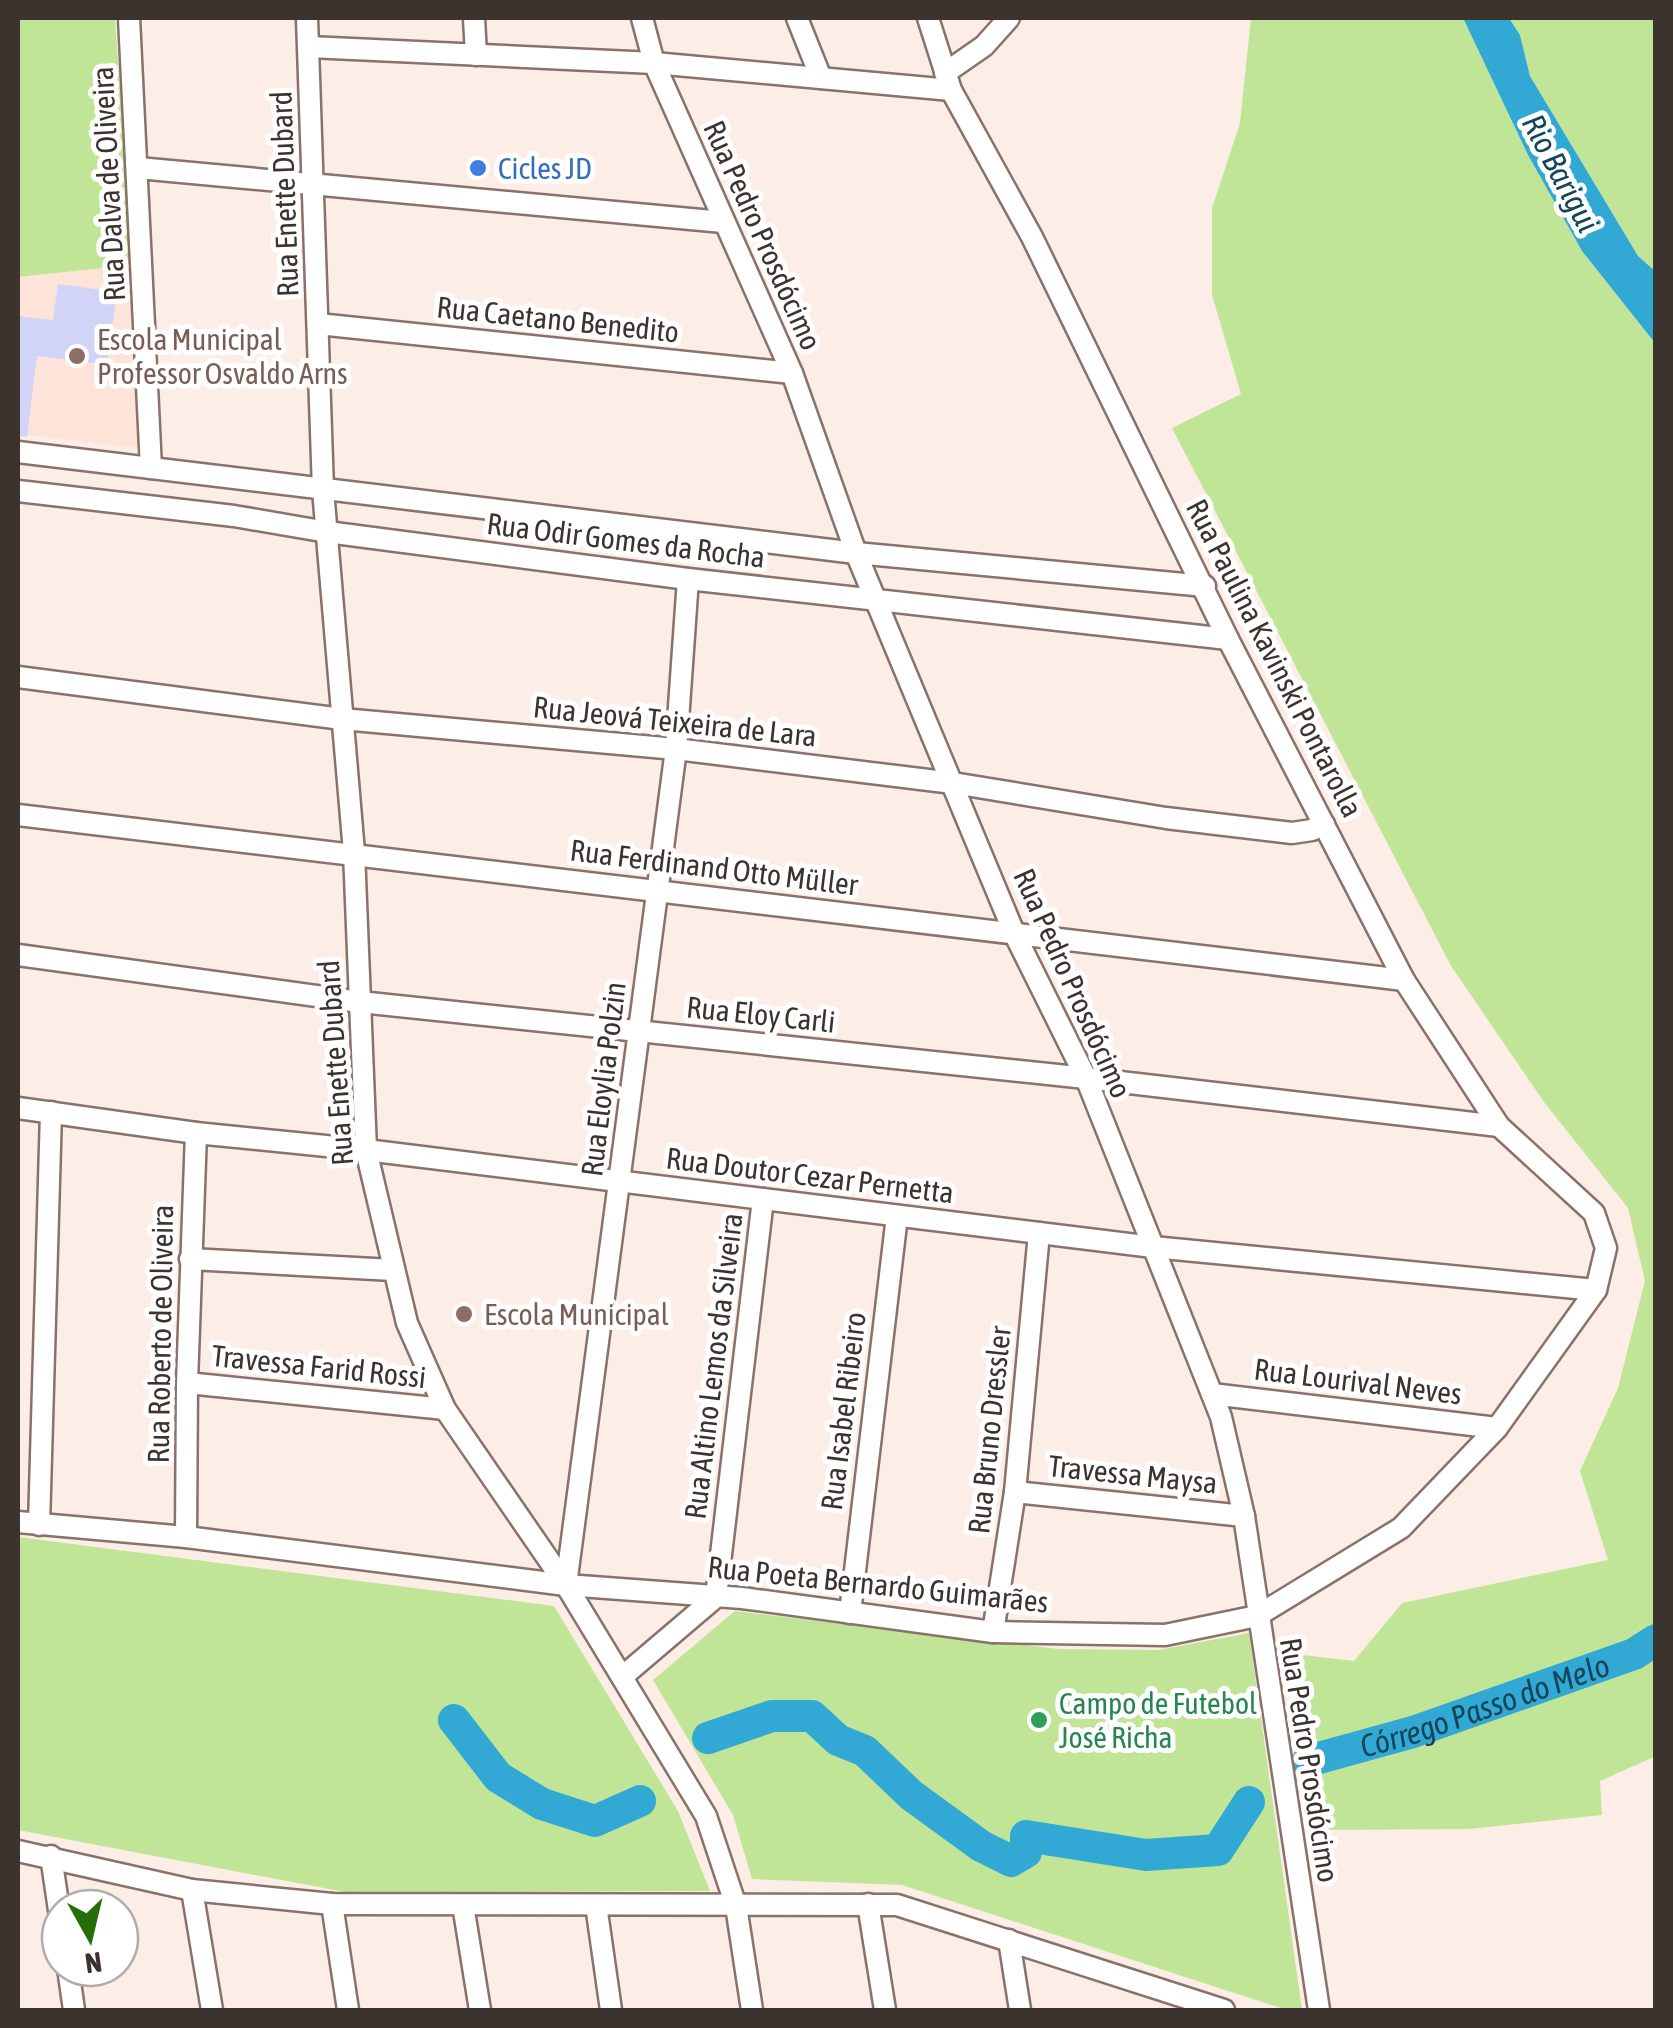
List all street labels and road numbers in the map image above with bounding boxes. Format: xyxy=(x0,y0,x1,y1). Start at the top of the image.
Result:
street label: Rua Dalva de Oliveira xyxy=(85,66,131,302)
street label: Rua Enette Dubard xyxy=(263,91,305,297)
street label: Rua Pedro Prosdócimo xyxy=(697,115,829,355)
street label: Rua Caetano Benedito xyxy=(435,289,681,349)
street label: Rua Paulina Kavinski Pontarolla xyxy=(1180,494,1370,822)
street label: Rua Odir Gomes da Rocha xyxy=(485,506,767,574)
street label: Rua Jeová Teixeira de Lara xyxy=(532,689,818,753)
street label: Rua Ferdinand Otto Müller xyxy=(568,832,861,902)
street label: Rua Pedro Prosdócimo xyxy=(1007,863,1139,1103)
street label: Rua Enette Dubard xyxy=(311,959,359,1167)
street label: Rua Eloylia Polzin xyxy=(574,980,632,1178)
street label: Rua Eloy Carli xyxy=(685,989,837,1039)
street label: Rua Doutor Cezar Pernetta xyxy=(664,1140,956,1210)
street label: Rua Roberto de Oliveira xyxy=(141,1204,179,1464)
street label: Rua Altino Lemos da Silveira xyxy=(677,1211,749,1521)
street label: Rua Isabel Ribeiro xyxy=(814,1310,872,1512)
street label: Rua Bruno Dressler xyxy=(961,1323,1017,1535)
street label: Travessa Farid Rossi xyxy=(210,1338,428,1394)
street label: Rua Lourival Neves xyxy=(1252,1351,1464,1411)
street label: Travessa Maysa xyxy=(1047,1448,1219,1500)
street label: Rua Poeta Bernardo Guimarães xyxy=(706,1549,1050,1619)
street label: Rua Pedro Prosdócimo xyxy=(1274,1635,1346,1885)

